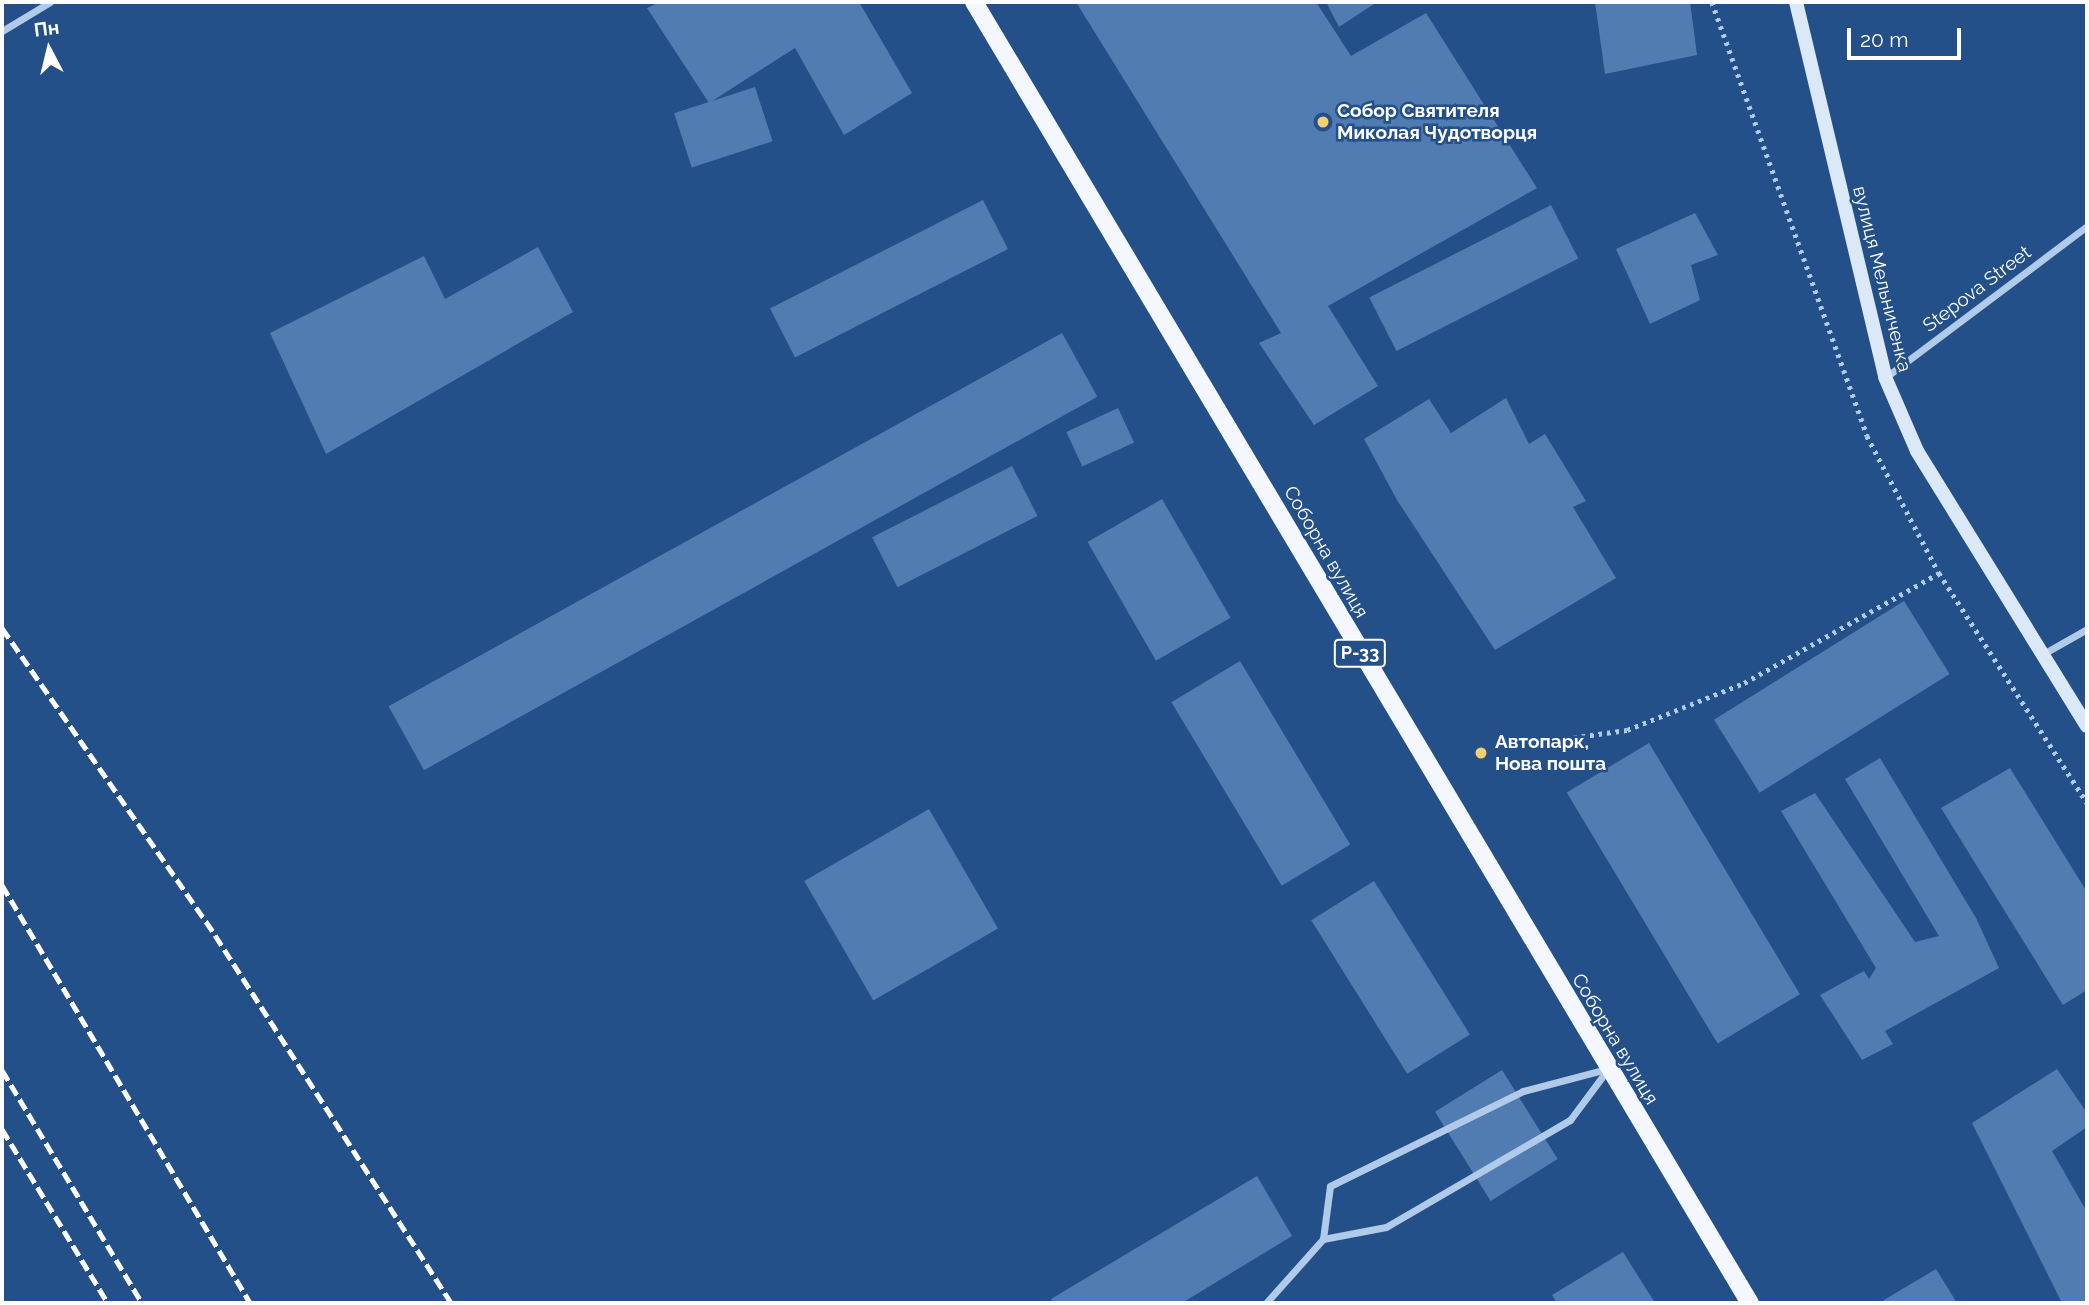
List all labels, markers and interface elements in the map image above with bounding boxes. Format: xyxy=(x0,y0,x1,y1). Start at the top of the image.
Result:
north arrow xyxy=(14,14,84,84)
scale bar xyxy=(1851,14,1965,58)
text: Пн xyxy=(33,16,60,41)
text: 20 m xyxy=(1860,27,1908,52)
place label: Собор Святителя Миколая Чудотворця xyxy=(1337,100,1537,144)
marker: Собор Святителя Миколая Чудотворця xyxy=(1315,114,1331,130)
street label: вулиця Мельниченка xyxy=(1848,184,1916,374)
street label: Stepova Street xyxy=(1919,241,2035,337)
street label: Соборна вулиця xyxy=(1279,482,1373,622)
road number: Р-33 xyxy=(1334,638,1386,668)
place label: Автопарк, Нова пошта xyxy=(1495,731,1606,775)
marker: Автопарк, Нова пошта xyxy=(1473,745,1489,761)
street label: Соборна вулиця xyxy=(1567,969,1663,1109)

